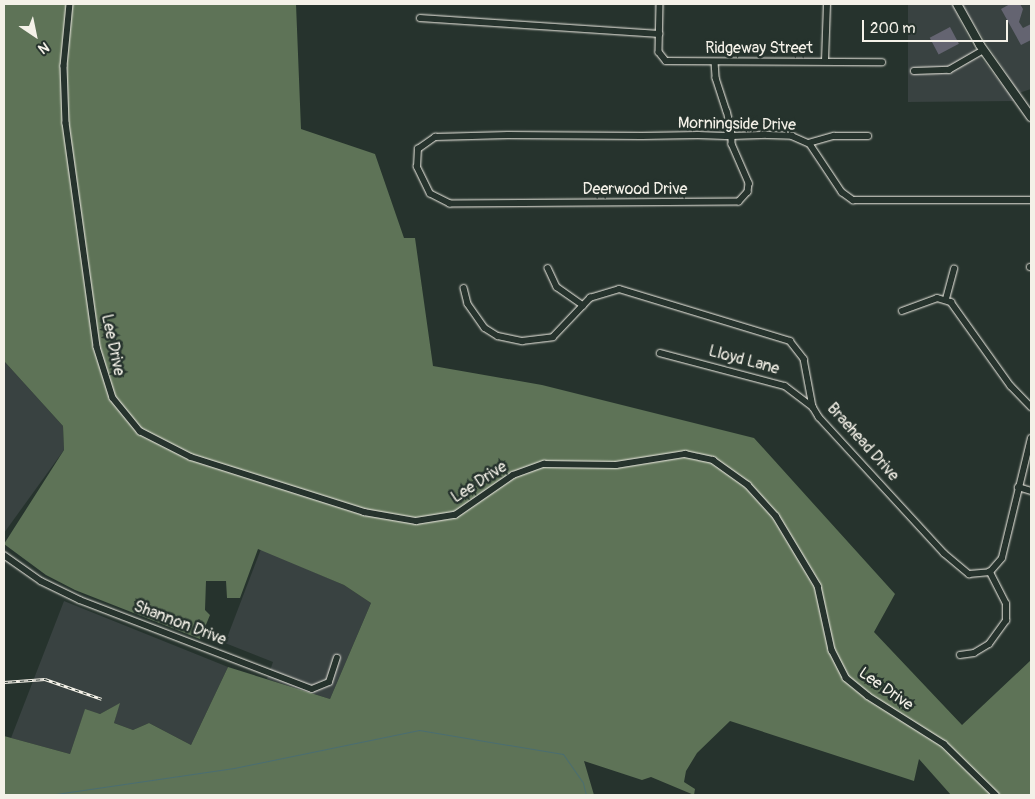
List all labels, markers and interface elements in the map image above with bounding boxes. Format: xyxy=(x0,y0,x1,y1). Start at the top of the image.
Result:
north arrow xyxy=(10,10,60,60)
scale bar xyxy=(865,10,1011,42)
text: 200 m xyxy=(870,19,915,38)
text: N xyxy=(35,38,52,58)
street label: Ridgeway Street xyxy=(705,38,813,58)
street label: Morningside Drive xyxy=(678,113,796,135)
street label: Deerwood Drive xyxy=(583,179,687,199)
street label: Lee Drive xyxy=(97,312,129,378)
street label: Lloyd Lane xyxy=(707,341,781,379)
street label: Braehead Drive xyxy=(823,399,903,485)
street label: Lee Drive xyxy=(448,457,510,507)
street label: Shannon Drive xyxy=(131,597,229,649)
street label: Lee Drive xyxy=(855,663,917,715)

